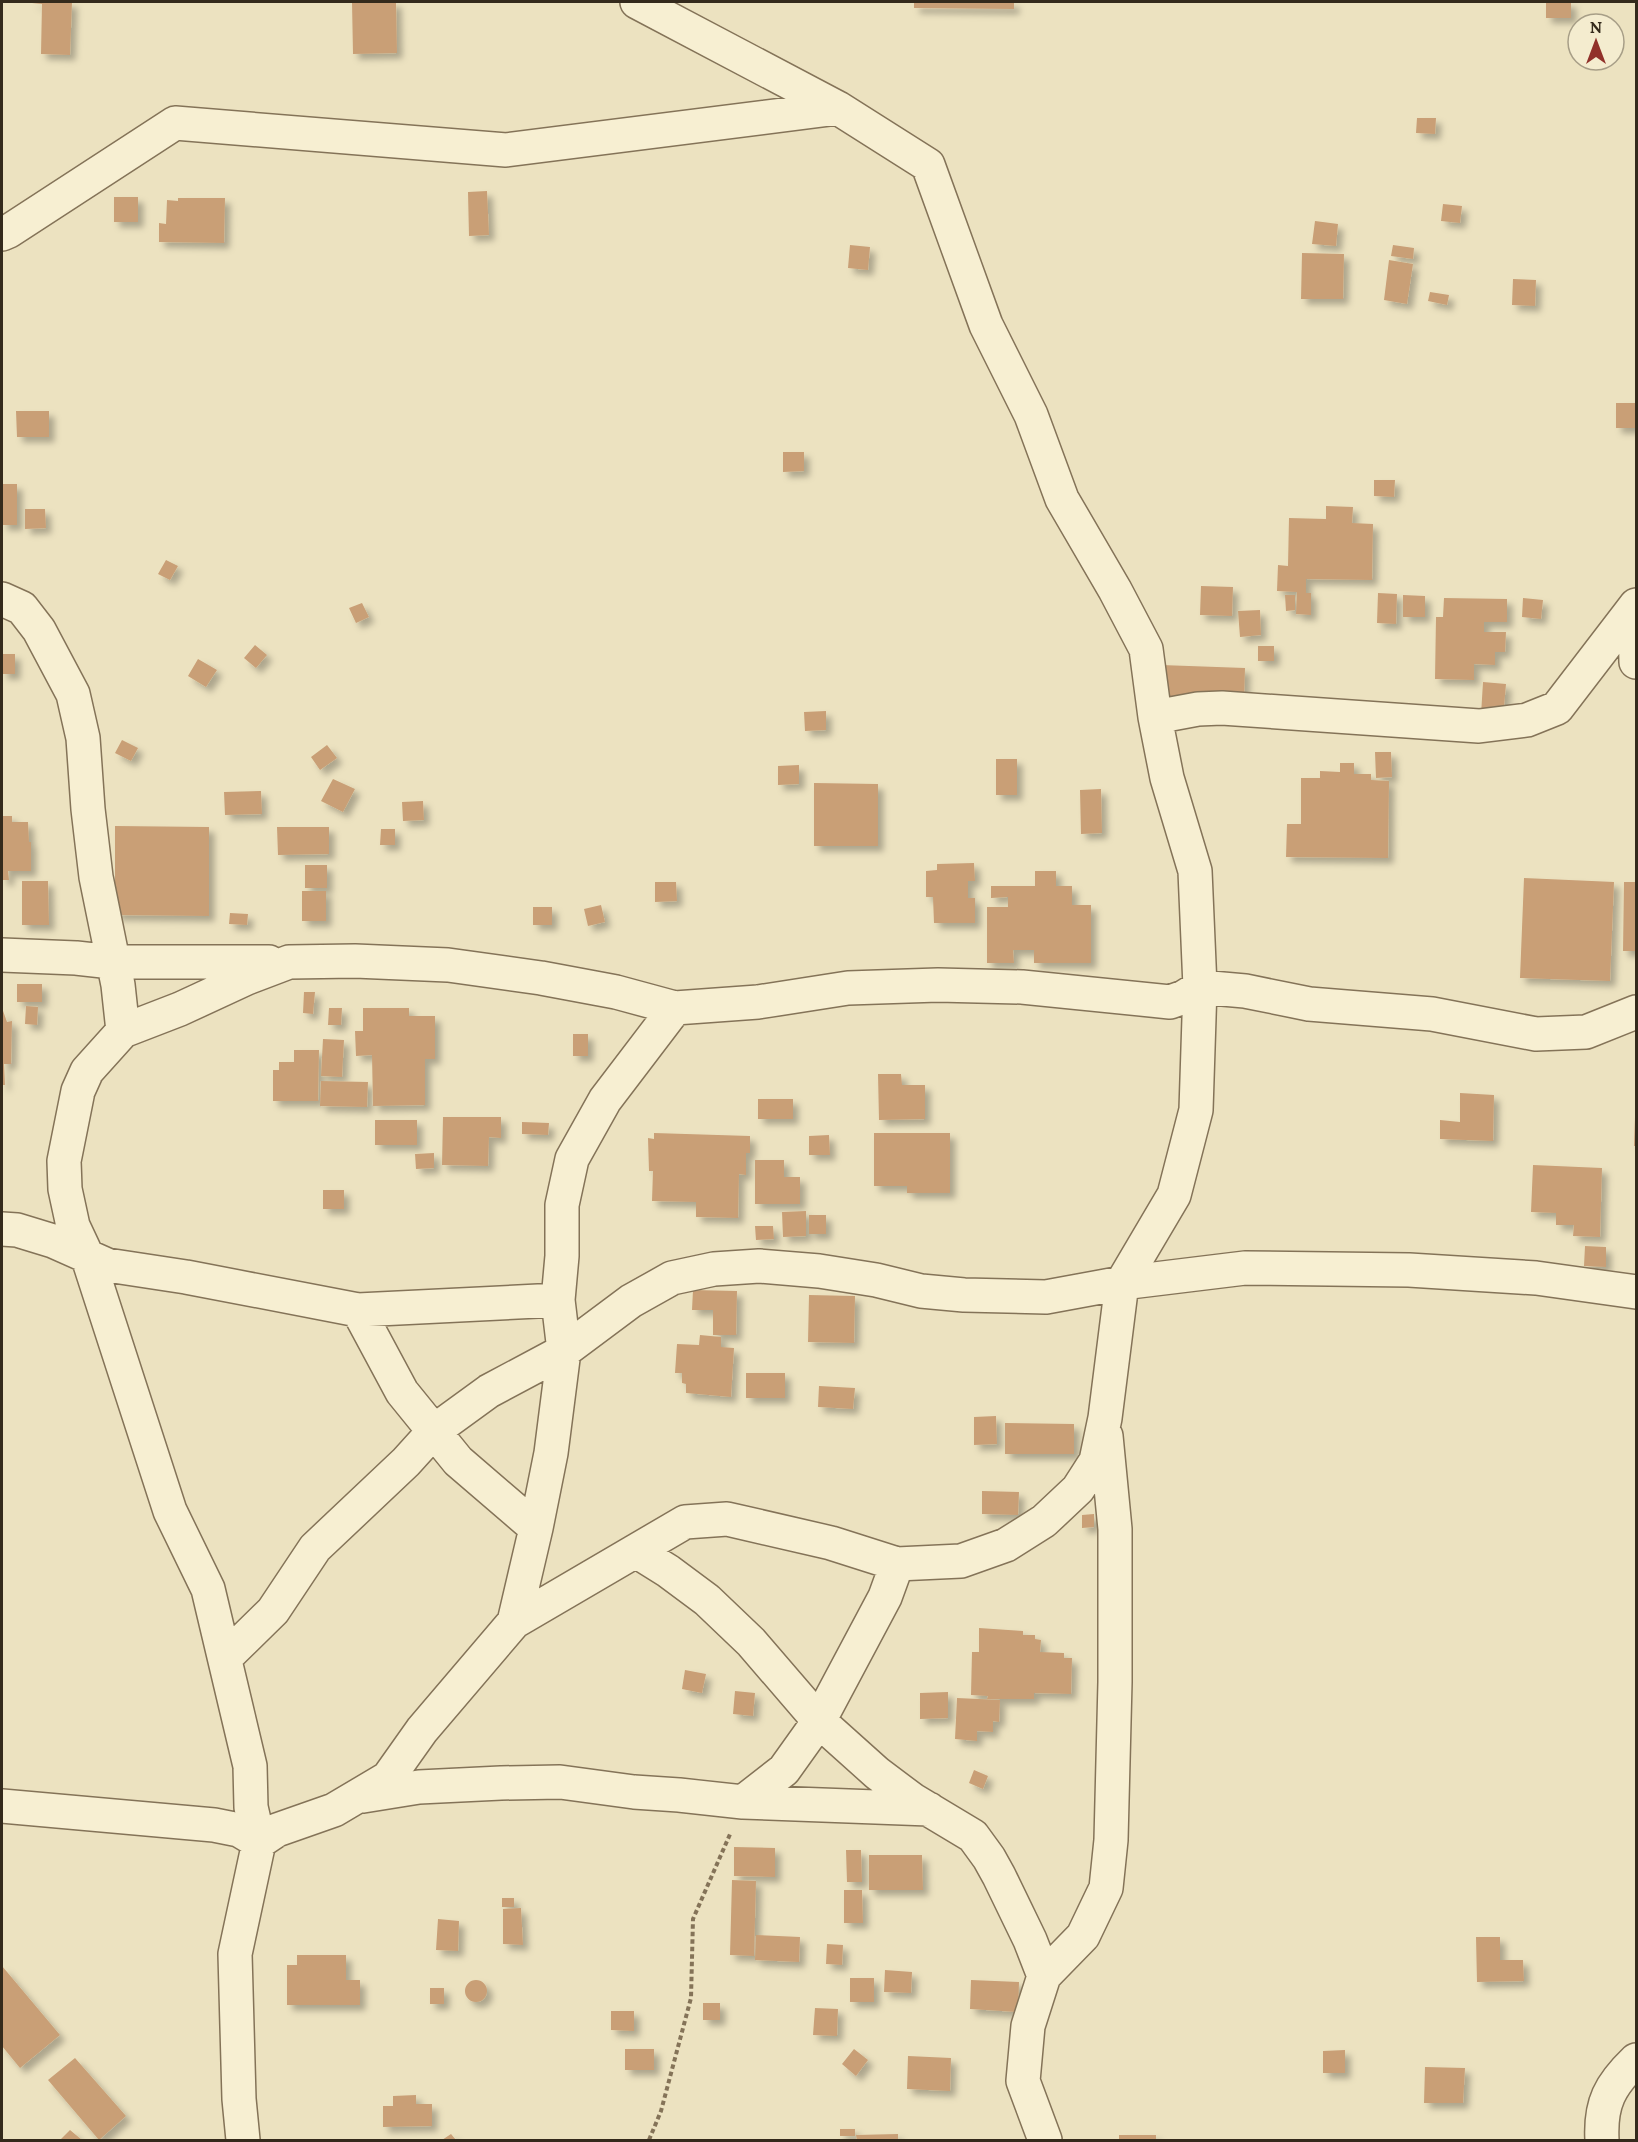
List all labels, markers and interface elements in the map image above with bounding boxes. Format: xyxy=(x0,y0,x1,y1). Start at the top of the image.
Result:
north arrow xyxy=(1566,12,1626,72)
text: N xyxy=(1590,17,1602,37)

